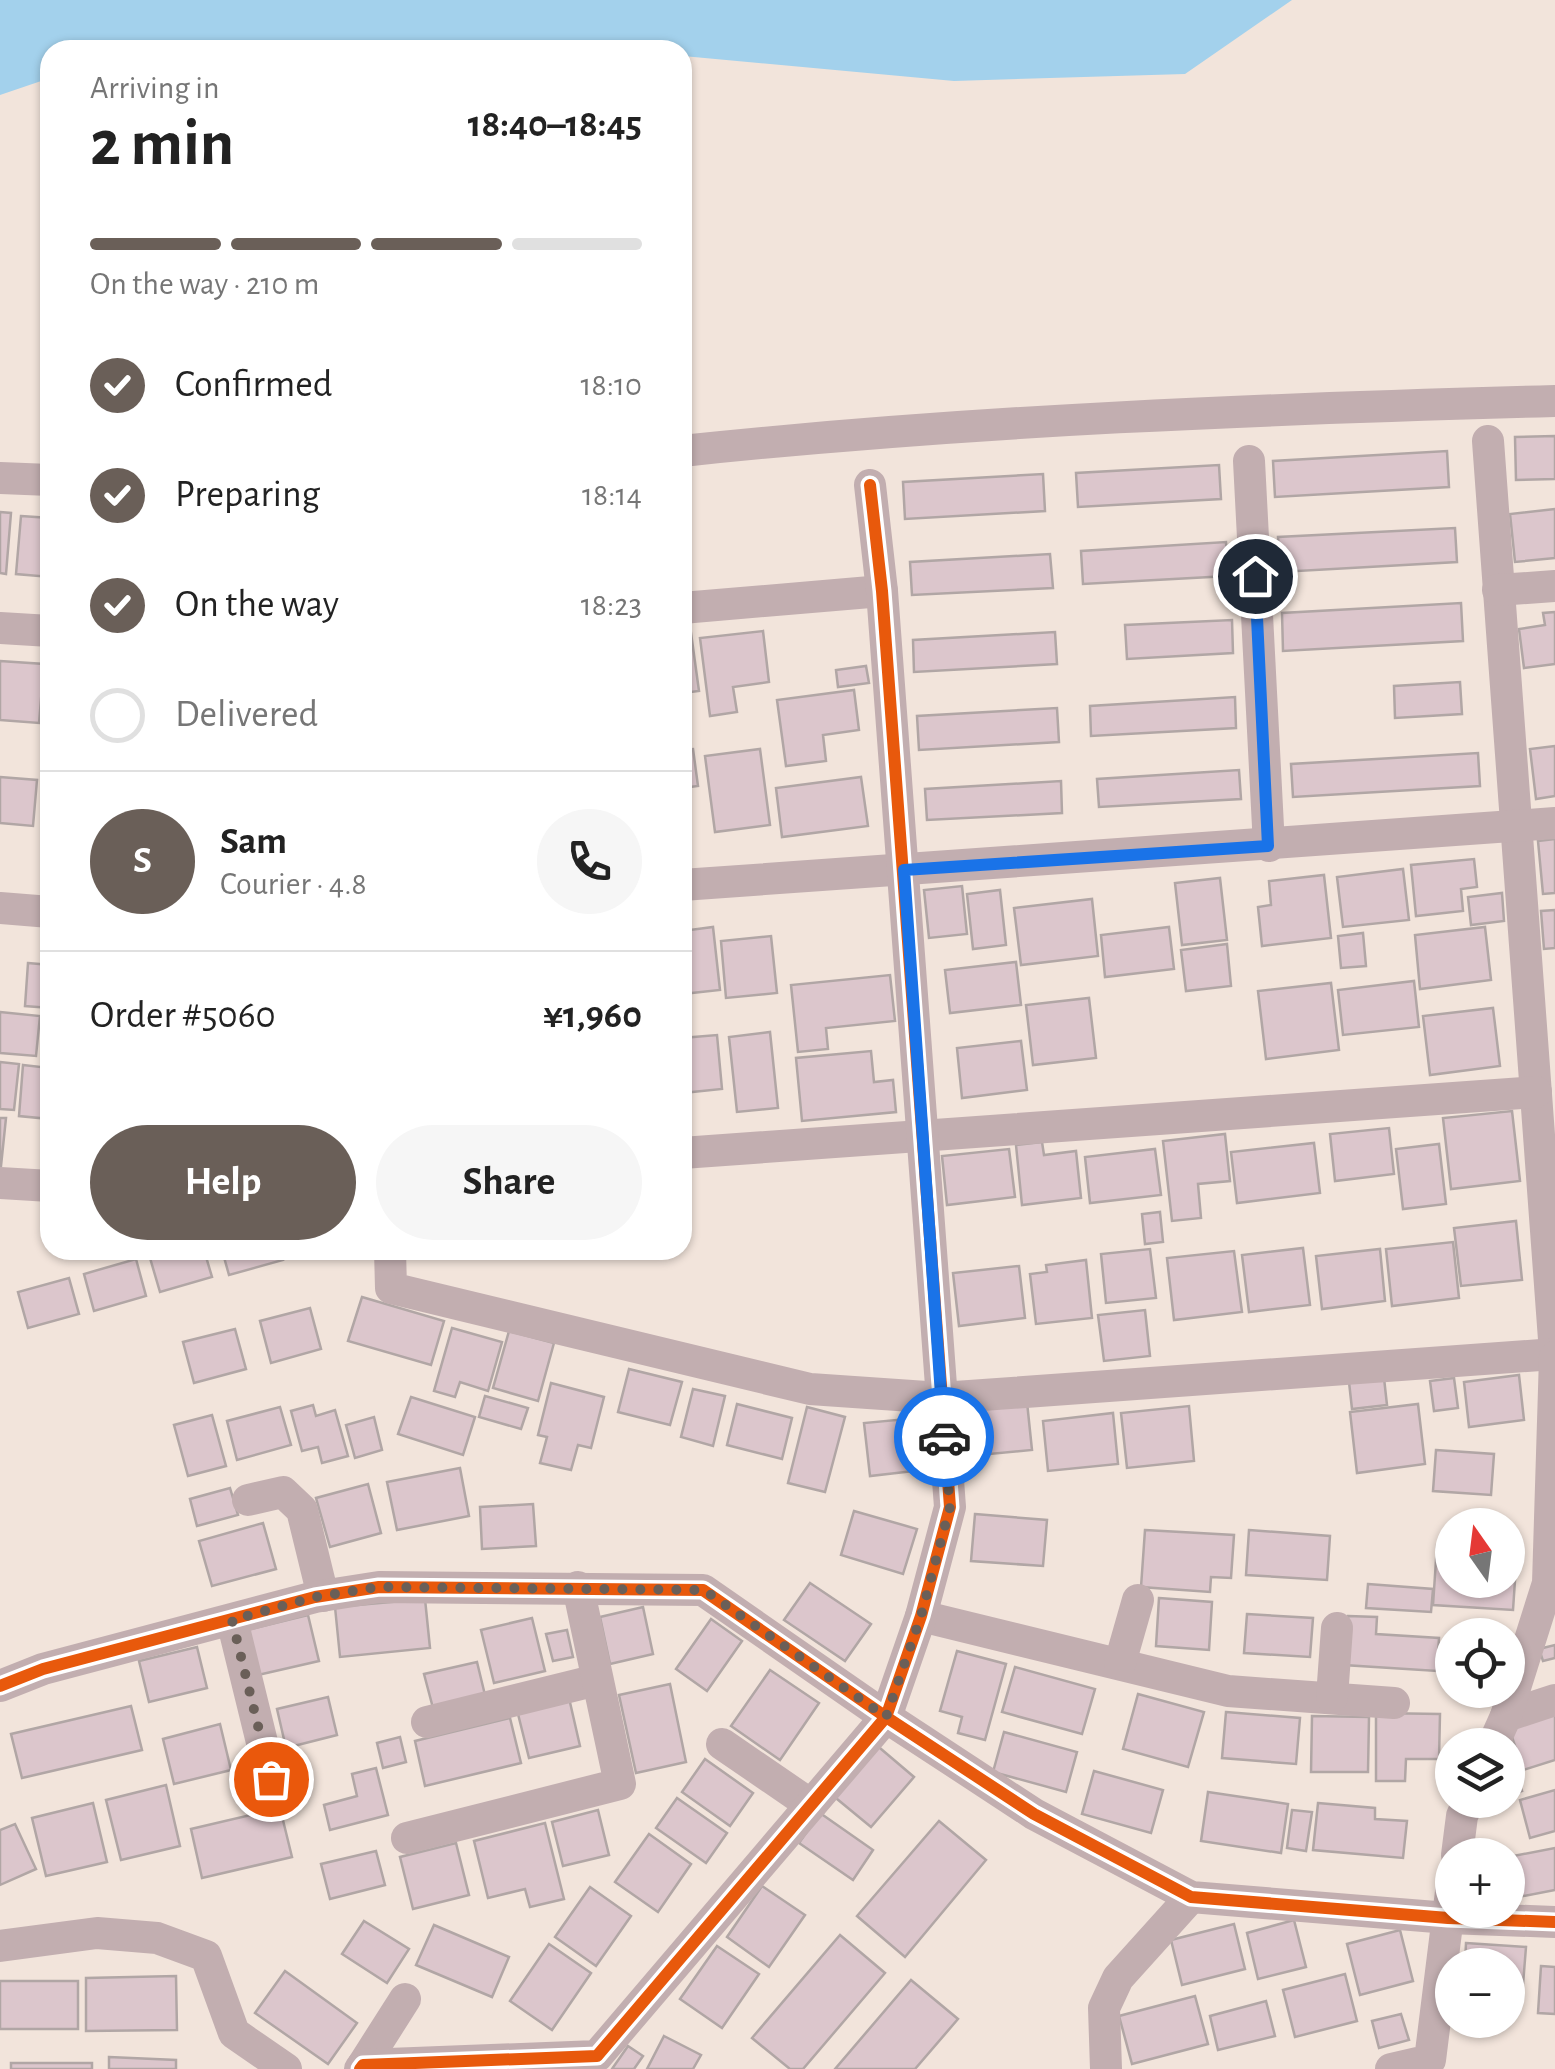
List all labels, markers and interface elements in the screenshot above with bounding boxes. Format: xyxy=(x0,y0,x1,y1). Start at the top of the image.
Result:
text: Arriving in xyxy=(90,72,219,104)
text: 18:40–18:45 xyxy=(468,106,642,144)
text: 2 min xyxy=(90,112,234,177)
text: On the way · 210 m xyxy=(90,268,319,300)
icon: check xyxy=(90,358,145,413)
text: Confirmed xyxy=(175,366,332,404)
text: 18:10 xyxy=(581,369,642,401)
icon: check xyxy=(90,468,145,523)
text: Preparing xyxy=(175,476,320,514)
text: 18:14 xyxy=(582,479,642,511)
pin xyxy=(1213,534,1298,619)
icon: home xyxy=(1228,549,1283,604)
icon: check xyxy=(90,578,145,633)
text: On the way xyxy=(175,586,339,624)
text: 18:23 xyxy=(581,589,642,621)
text: Delivered xyxy=(175,696,318,734)
button: phone xyxy=(537,809,642,914)
text: Sam xyxy=(220,823,287,861)
text: S xyxy=(133,842,152,880)
text: Courier · 4.8 xyxy=(220,868,367,900)
text: Order #5060 xyxy=(90,997,276,1035)
text: ¥1,960 xyxy=(543,997,642,1035)
button: Help xyxy=(90,1125,356,1240)
button: Share xyxy=(376,1125,642,1240)
courier xyxy=(894,1387,994,1487)
icon: car xyxy=(917,1410,972,1465)
north arrow xyxy=(1435,1508,1525,1598)
map controls xyxy=(1435,1508,1525,2038)
button: locate xyxy=(1435,1618,1525,1708)
button: layers xyxy=(1435,1728,1525,1818)
pin xyxy=(229,1737,314,1822)
icon: bag xyxy=(244,1752,299,1807)
button: + xyxy=(1435,1838,1525,1928)
button: − xyxy=(1435,1948,1525,2038)

